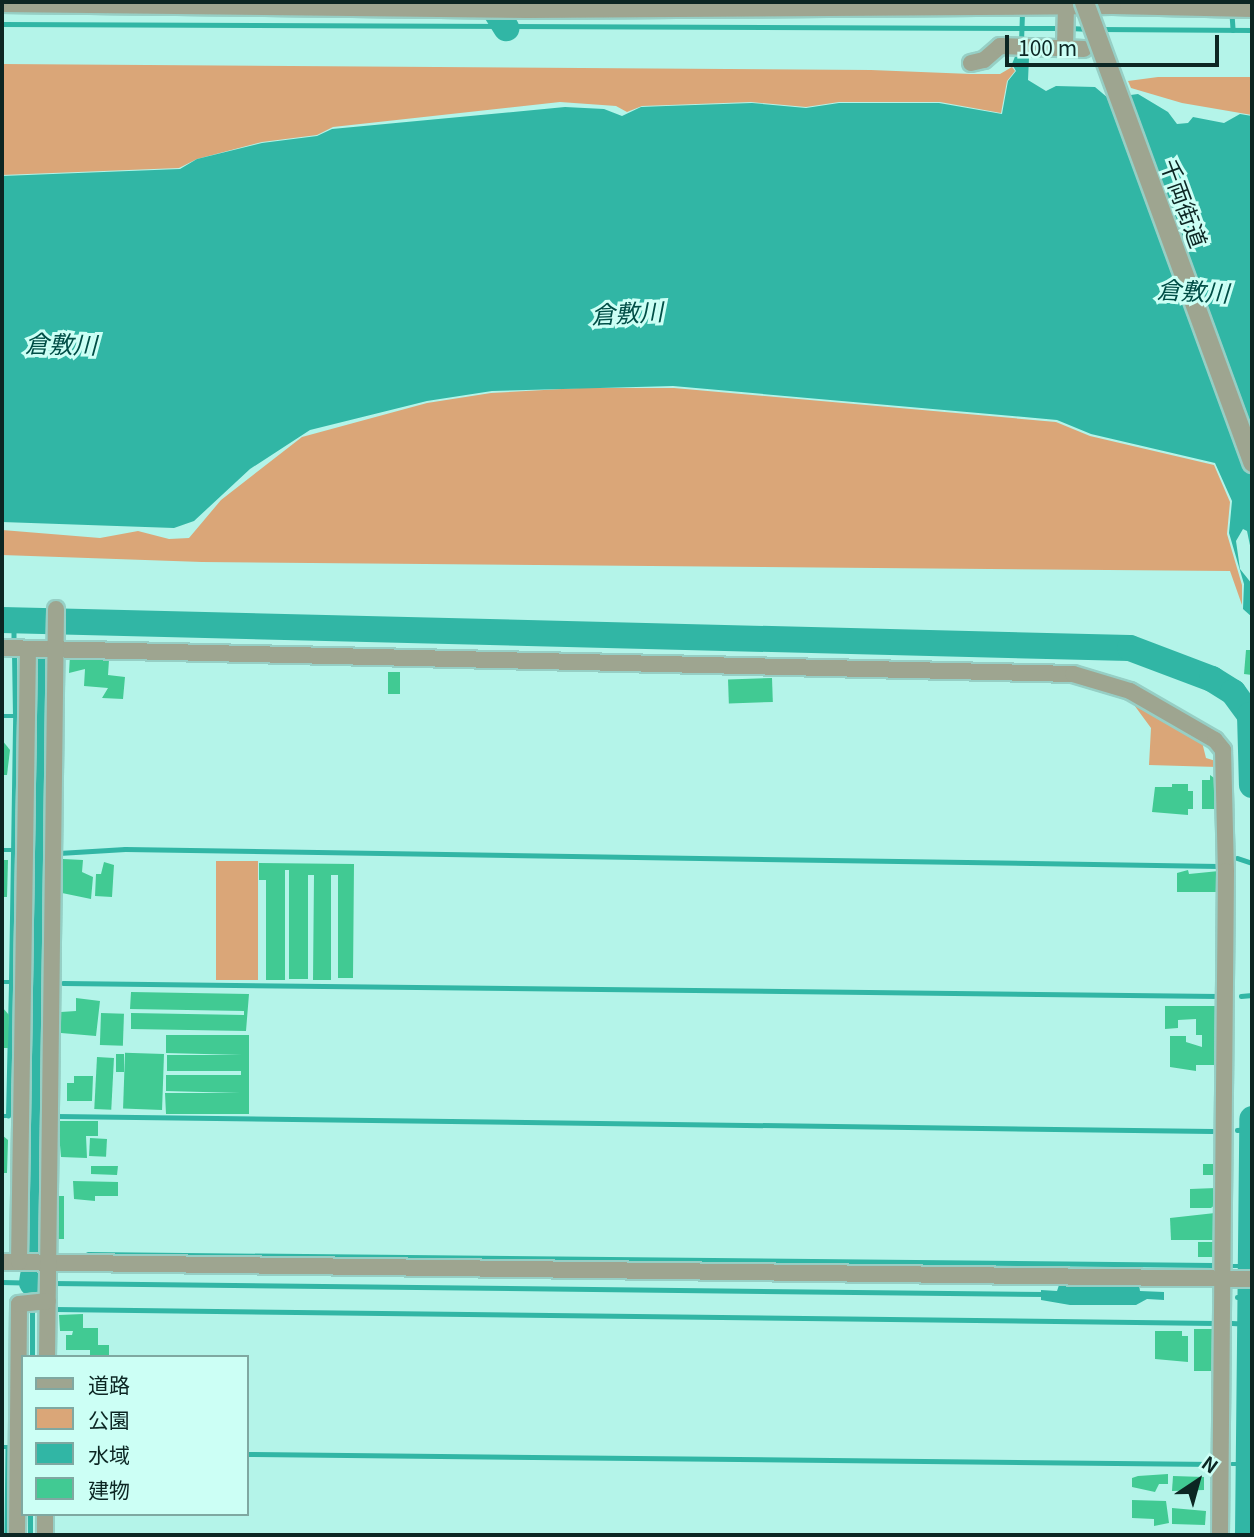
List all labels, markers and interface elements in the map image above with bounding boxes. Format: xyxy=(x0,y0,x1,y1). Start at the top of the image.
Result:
scale bar xyxy=(1009,21,1222,65)
text: 100 m xyxy=(1018,32,1077,62)
street label: 千両街道 xyxy=(1156,155,1214,251)
water label: 倉敷川 xyxy=(1156,274,1230,306)
water label: 倉敷川 xyxy=(590,296,664,328)
water label: 倉敷川 xyxy=(25,328,97,358)
legend xyxy=(21,1355,248,1516)
text: 道路 xyxy=(88,1369,130,1399)
text: 公園 xyxy=(88,1404,130,1434)
text: 水域 xyxy=(88,1439,130,1469)
north arrow xyxy=(1163,1446,1233,1516)
text: N xyxy=(1197,1448,1224,1479)
text: 建物 xyxy=(88,1474,130,1504)

